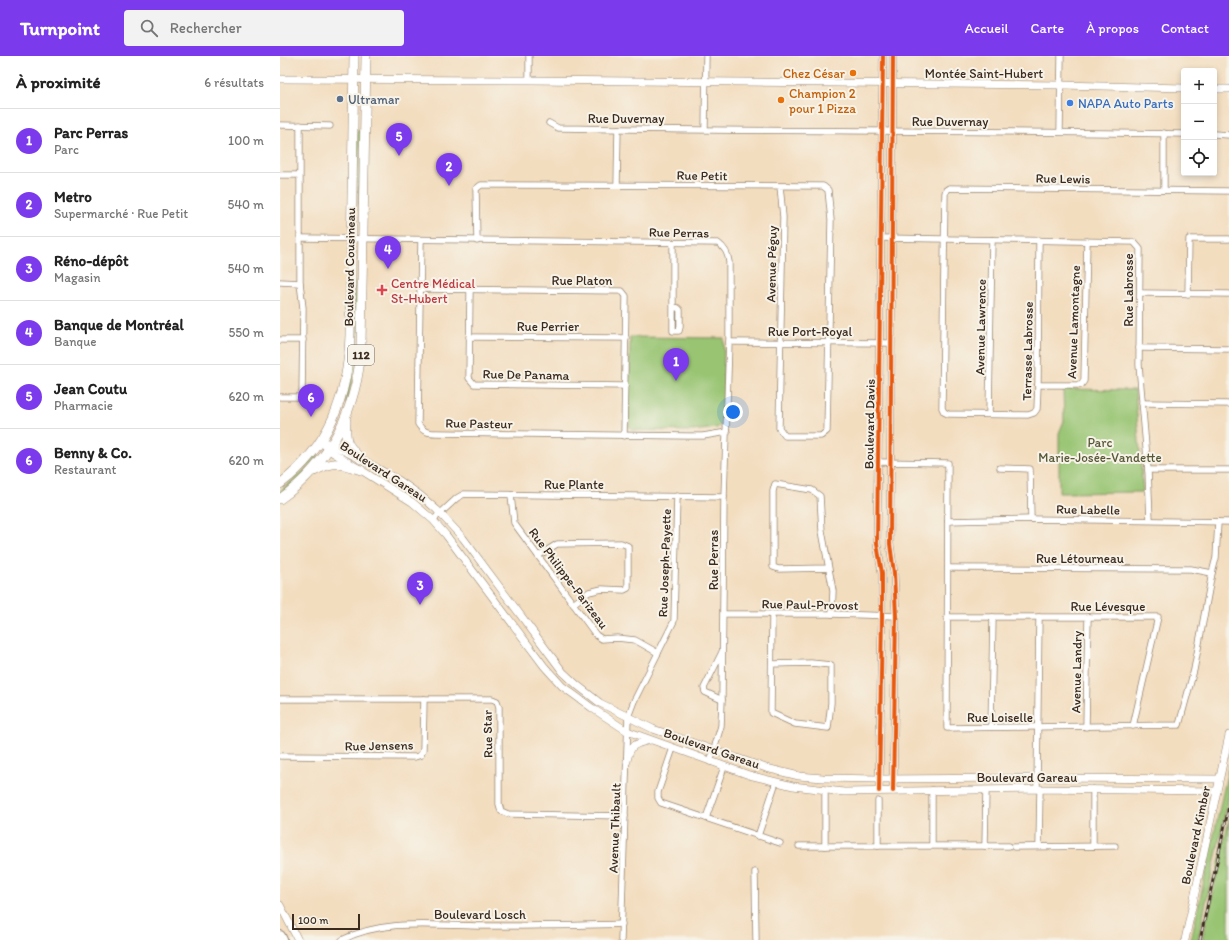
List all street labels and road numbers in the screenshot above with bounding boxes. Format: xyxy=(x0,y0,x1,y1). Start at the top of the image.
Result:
street label: Montée Saint-Hubert xyxy=(925,66,1043,81)
street label: Rue Duvernay xyxy=(588,111,664,126)
street label: Rue Duvernay xyxy=(912,114,988,129)
street label: Rue Petit xyxy=(676,168,728,183)
street label: Rue Lewis xyxy=(1035,171,1091,186)
street label: Boulevard Cousineau xyxy=(341,207,358,327)
street label: Rue Perras xyxy=(649,224,710,241)
street label: Avenue Péguy xyxy=(763,226,780,302)
street label: Rue Labrosse xyxy=(1121,253,1136,327)
street label: Avenue Lamontagne xyxy=(1064,265,1083,379)
street label: Rue Platon xyxy=(552,273,613,288)
street label: Avenue Lawrence xyxy=(972,279,989,375)
street label: Terrasse Labrosse xyxy=(1019,301,1036,401)
street label: Rue Perrier xyxy=(517,319,580,334)
street label: Rue Port-Royal xyxy=(768,324,852,339)
road number: 112 xyxy=(348,345,374,365)
street label: Rue De Panama xyxy=(482,366,570,383)
street label: Boulevard Davis xyxy=(861,379,878,469)
street label: Rue Pasteur xyxy=(445,415,514,432)
street label: Boulevard Gareau xyxy=(337,438,430,505)
street label: Rue Plante xyxy=(544,477,604,492)
street label: Rue Labelle xyxy=(1056,501,1120,518)
street label: Rue Joseph-Payette xyxy=(655,508,674,618)
street label: Rue Philippe-Parizeau xyxy=(526,525,611,632)
street label: Rue Perras xyxy=(706,530,721,590)
street label: Rue Létourneau xyxy=(1036,551,1124,566)
street label: Rue Paul-Provost xyxy=(761,596,859,613)
street label: Rue Lévesque xyxy=(1071,599,1145,614)
street label: Avenue Landry xyxy=(1068,631,1085,713)
street label: Rue Star xyxy=(480,710,495,758)
street label: Rue Loiselle xyxy=(967,710,1033,725)
street label: Boulevard Gareau xyxy=(662,725,762,772)
street label: Rue Jensens xyxy=(344,737,414,754)
street label: Boulevard Gareau xyxy=(977,770,1077,785)
street label: Avenue Thibault xyxy=(605,783,624,873)
street label: Boulevard Kimber xyxy=(1178,784,1213,886)
street label: Boulevard Losch xyxy=(434,907,526,922)

